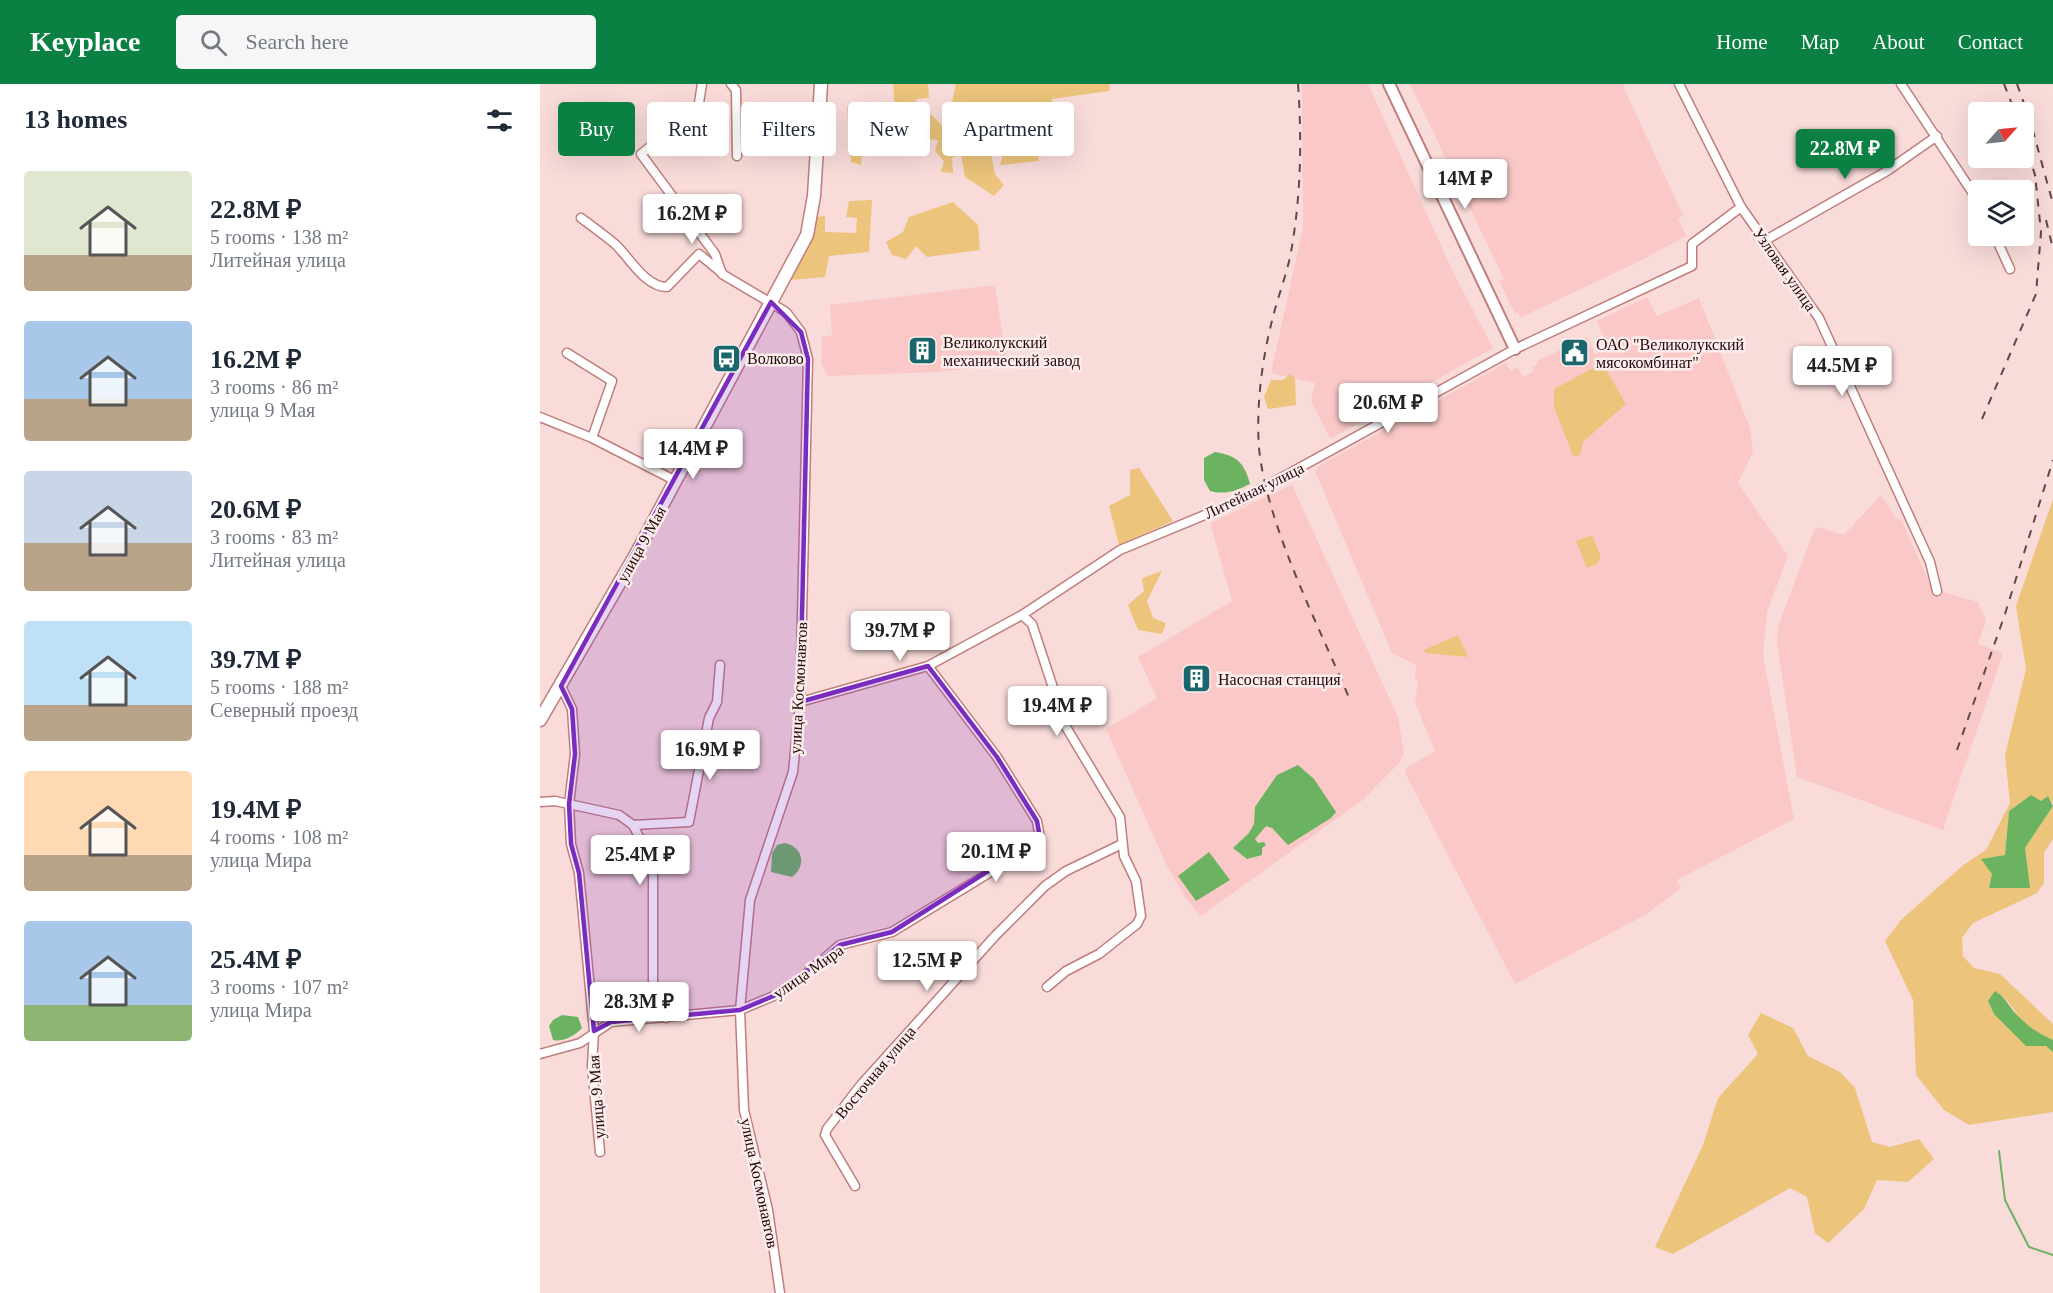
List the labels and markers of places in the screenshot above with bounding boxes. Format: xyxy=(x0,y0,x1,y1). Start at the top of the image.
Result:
pin: 22.8M ₽ xyxy=(1790,129,1900,180)
pin: 14M ₽ xyxy=(1423,159,1507,210)
pin: 16.2M ₽ xyxy=(637,194,747,245)
place label: Великолукский механический завод xyxy=(943,334,1080,370)
building icon: Великолукский механический завод xyxy=(906,335,938,367)
place label: ОАО "Великолукский мясокомбинат" xyxy=(1596,336,1744,371)
public building icon: ОАО "Великолукский мясокомбинат" xyxy=(1559,337,1591,369)
bus stop icon: Волково xyxy=(710,342,742,374)
pin: 44.5M ₽ xyxy=(1787,346,1897,397)
place label: Волково xyxy=(747,350,804,367)
pin: 20.6M ₽ xyxy=(1333,383,1443,434)
pin: 14.4M ₽ xyxy=(638,429,748,480)
pin: 39.7M ₽ xyxy=(845,611,955,662)
building icon: Насосная станция xyxy=(1181,663,1213,695)
place label: Насосная станция xyxy=(1218,671,1341,689)
pin: 19.4M ₽ xyxy=(1002,686,1112,737)
pin: 16.9M ₽ xyxy=(655,730,765,781)
pin: 20.1M ₽ xyxy=(941,832,1051,883)
pin: 25.4M ₽ xyxy=(585,835,695,886)
pin: 12.5M ₽ xyxy=(872,941,982,992)
pin: 28.3M ₽ xyxy=(584,982,694,1033)

